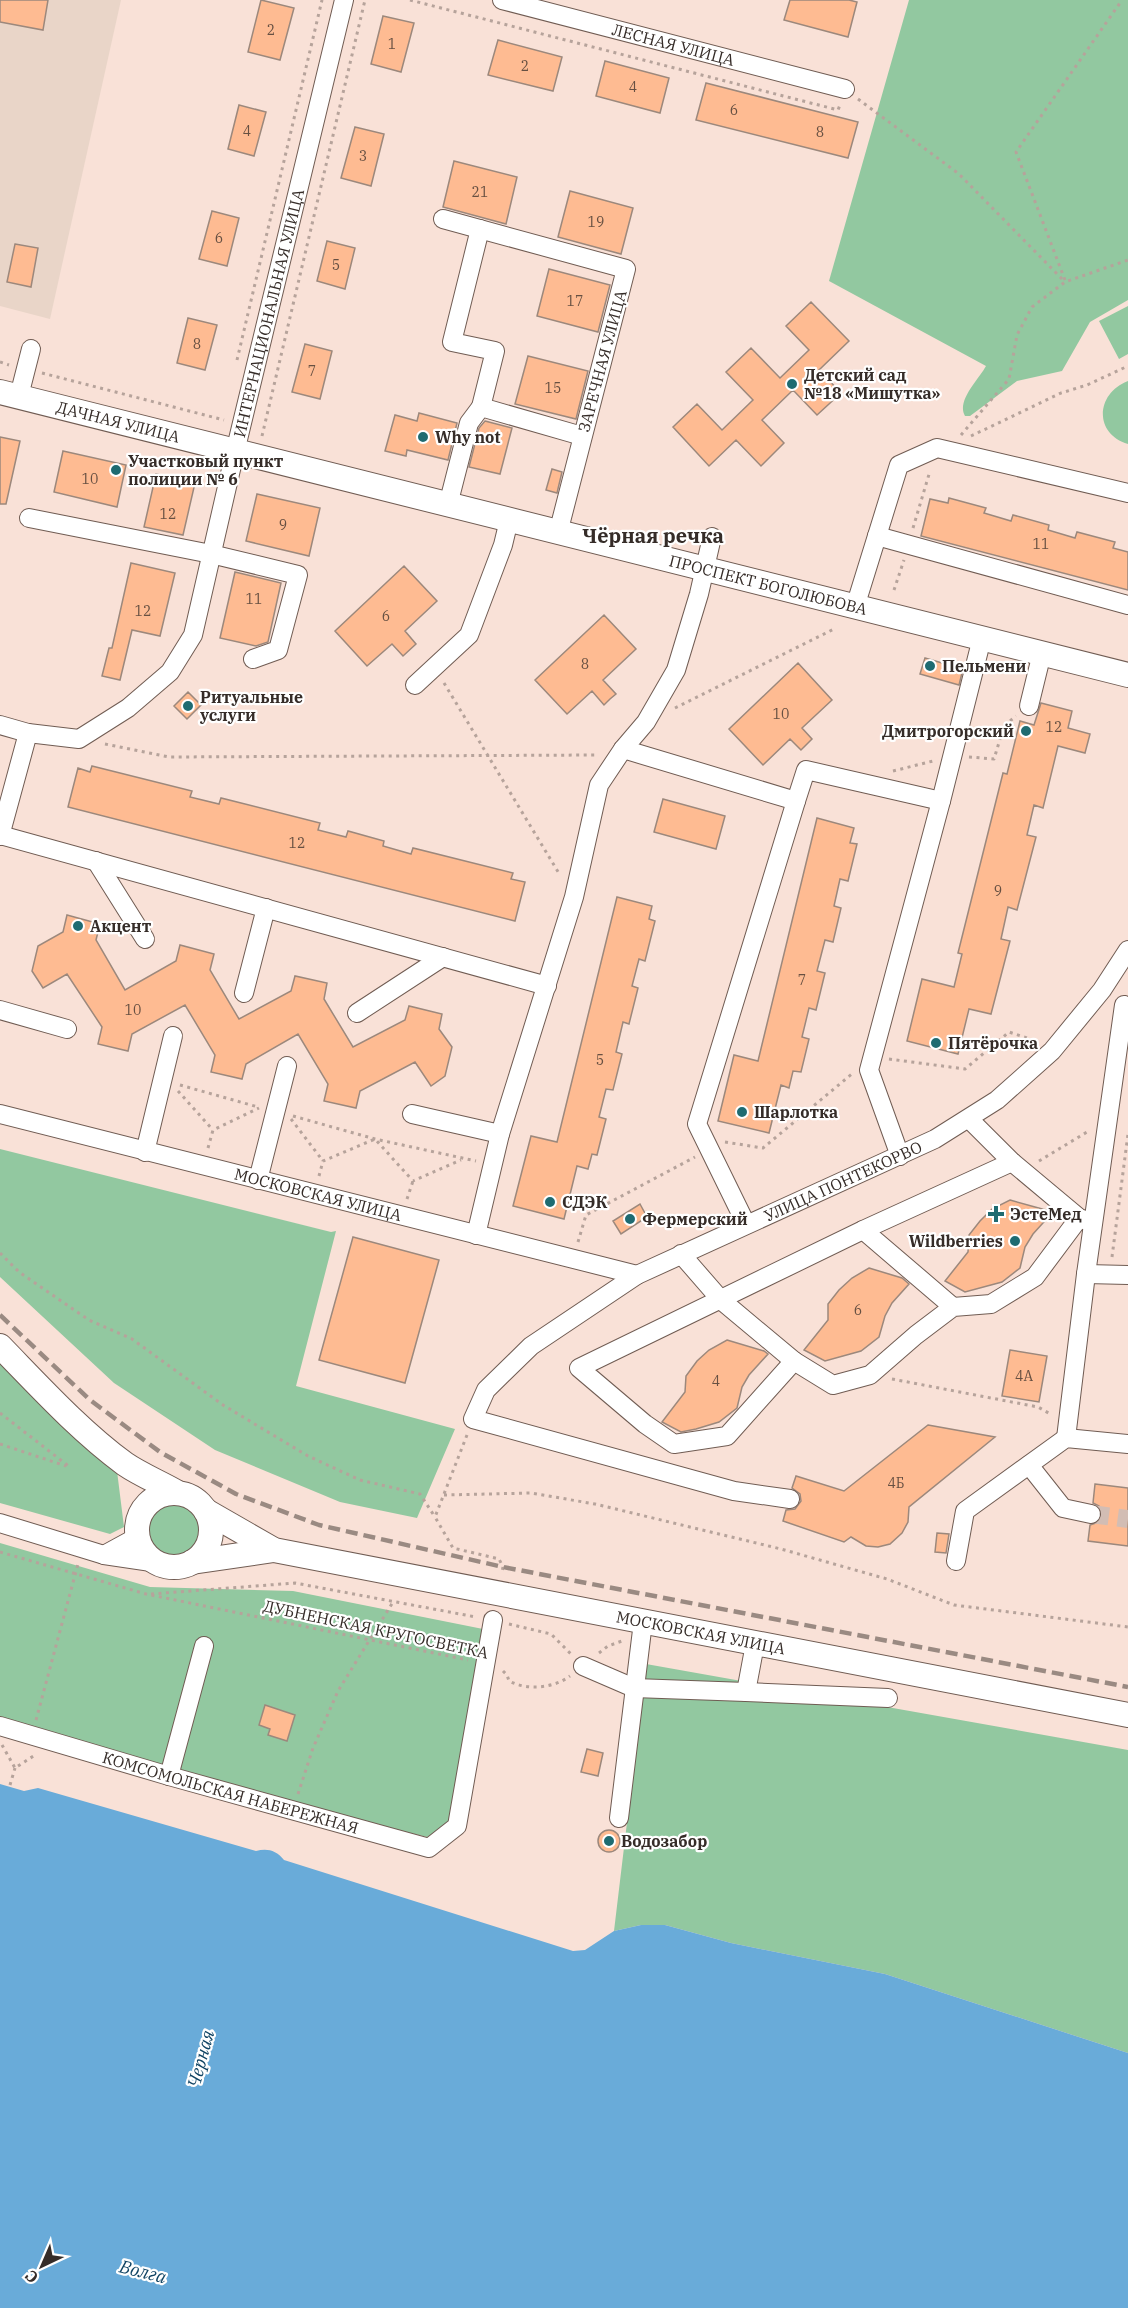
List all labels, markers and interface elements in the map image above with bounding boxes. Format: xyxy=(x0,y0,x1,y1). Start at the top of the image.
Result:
street label: ЛЕСНАЯ УЛИЦА xyxy=(610,19,737,70)
house number: 2 xyxy=(267,21,275,39)
house number: 1 xyxy=(388,35,396,53)
house number: 2 xyxy=(521,57,529,75)
house number: 4 xyxy=(629,78,637,96)
house number: 6 xyxy=(730,101,738,119)
house number: 4 xyxy=(243,122,251,140)
house number: 8 xyxy=(816,123,824,141)
house number: 3 xyxy=(359,147,367,165)
house number: 21 xyxy=(472,183,488,201)
street label: ИНТЕРНАЦИОНАЛЬНАЯ УЛИЦА xyxy=(229,187,308,439)
house number: 19 xyxy=(588,213,604,231)
house number: 6 xyxy=(215,229,223,247)
house number: 5 xyxy=(332,256,340,274)
street label: ЗАРЕЧНАЯ УЛИЦА xyxy=(573,288,631,434)
house number: 17 xyxy=(567,292,583,310)
house number: 8 xyxy=(193,335,201,353)
house number: 7 xyxy=(308,362,316,380)
place label: Детский сад №18 «Мишутка» xyxy=(804,365,940,403)
marker: Детский сад №18 «Мишутка» xyxy=(785,377,799,391)
house number: 15 xyxy=(545,379,561,397)
street label: ДАЧНАЯ УЛИЦА xyxy=(55,397,182,447)
place label: Why not xyxy=(435,427,500,447)
marker: Why not xyxy=(416,430,430,444)
place label: Участковый пункт полиции № 6 xyxy=(128,451,284,489)
marker: Участковый пункт полиции № 6 xyxy=(109,463,123,477)
house number: 10 xyxy=(82,470,98,488)
house number: 12 xyxy=(160,505,176,523)
house number: 9 xyxy=(279,516,287,534)
district label: Чёрная речка xyxy=(582,522,724,549)
house number: 11 xyxy=(1033,535,1049,553)
street label: ПРОСПЕКТ БОГОЛЮБОВА xyxy=(667,550,869,619)
house number: 11 xyxy=(246,590,262,608)
house number: 12 xyxy=(135,602,151,620)
house number: 6 xyxy=(382,607,390,625)
house number: 8 xyxy=(581,655,589,673)
place label: Пельмени xyxy=(942,656,1026,676)
marker: Пельмени xyxy=(923,659,937,673)
place label: Ритуальные услуги xyxy=(199,687,303,725)
marker: Ритуальные услуги xyxy=(181,699,195,713)
house number: 10 xyxy=(773,705,789,723)
house number: 12 xyxy=(1046,718,1062,736)
place label: Дмитрогорский xyxy=(882,721,1014,741)
marker: Дмитрогорский xyxy=(1019,724,1033,738)
house number: 12 xyxy=(289,834,305,852)
house number: 9 xyxy=(994,882,1002,900)
place label: Акцент xyxy=(90,916,152,936)
marker: Акцент xyxy=(71,919,85,933)
house number: 7 xyxy=(798,971,806,989)
house number: 10 xyxy=(125,1001,141,1019)
place label: Пятёрочка xyxy=(948,1033,1038,1053)
marker: Пятёрочка xyxy=(929,1036,943,1050)
house number: 5 xyxy=(596,1051,604,1069)
place label: Шарлотка xyxy=(754,1102,838,1122)
marker: Шарлотка xyxy=(735,1105,749,1119)
street label: УЛИЦА ПОНТЕКОРВО xyxy=(761,1136,925,1226)
street label: МОСКОВСКАЯ УЛИЦА xyxy=(232,1164,404,1225)
place label: СДЭК xyxy=(562,1192,607,1212)
marker: СДЭК xyxy=(543,1195,557,1209)
place label: ЭстеМед xyxy=(1010,1204,1082,1224)
marker: ЭстеМед xyxy=(987,1205,1005,1223)
place label: Фермерский xyxy=(642,1209,748,1229)
marker: Фермерский xyxy=(623,1212,637,1226)
place label: Wildberries xyxy=(909,1231,1003,1251)
marker: Wildberries xyxy=(1008,1234,1022,1248)
house number: 6 xyxy=(854,1301,862,1319)
house number: 4А xyxy=(1015,1367,1033,1385)
house number: 4 xyxy=(712,1372,720,1390)
house number: 4Б xyxy=(887,1474,905,1492)
street label: ДУБНЕНСКАЯ КРУГОСВЕТКА xyxy=(262,1595,490,1663)
street label: МОСКОВСКАЯ УЛИЦА xyxy=(614,1606,787,1659)
street label: КОМСОМОЛЬСКАЯ НАБЕРЕЖНАЯ xyxy=(100,1747,361,1838)
place label: Водозабор xyxy=(621,1831,707,1851)
marker: Водозабор xyxy=(602,1834,616,1848)
water label: Черная xyxy=(182,2027,219,2090)
north arrow xyxy=(12,2236,72,2296)
water label: Волга xyxy=(116,2254,169,2288)
text: С xyxy=(21,2266,42,2288)

